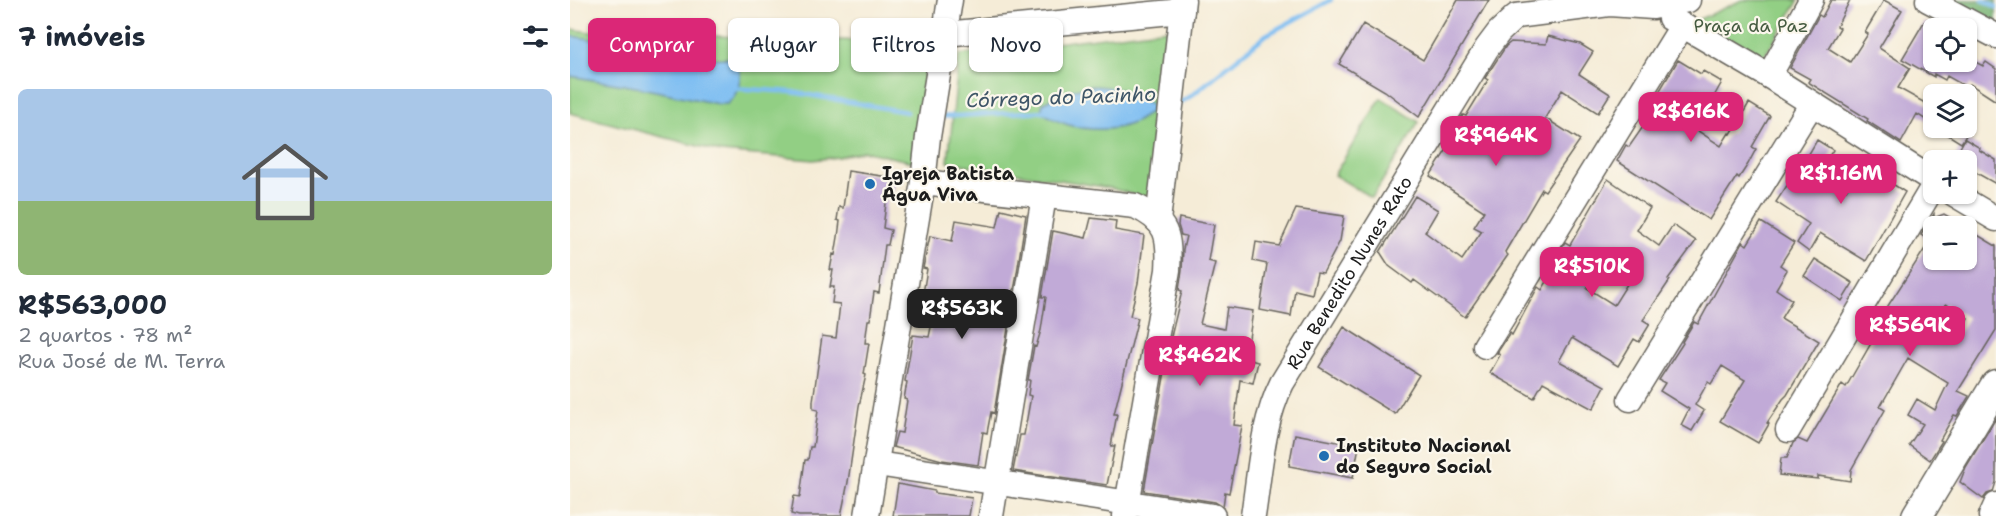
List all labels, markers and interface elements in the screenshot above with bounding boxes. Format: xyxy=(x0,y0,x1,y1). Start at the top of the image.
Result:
park label: Praça da Paz xyxy=(1694,14,1808,38)
chip: Comprar xyxy=(588,18,716,72)
chip: Alugar xyxy=(728,18,839,72)
chip: Filtros xyxy=(851,18,957,72)
chip: Novo xyxy=(969,18,1063,72)
map controls xyxy=(1923,18,1977,270)
button: locate xyxy=(1923,18,1977,72)
text: 7 imóveis xyxy=(18,19,145,54)
icon: filters xyxy=(519,20,552,53)
water label: Córrego do Pacinho xyxy=(966,81,1156,113)
button: layers xyxy=(1923,84,1977,138)
pin: R$616K xyxy=(1642,92,1740,143)
text: R$616K xyxy=(1652,98,1730,124)
pin: R$964K xyxy=(1447,116,1545,167)
text: R$964K xyxy=(1454,122,1538,148)
icon: home xyxy=(231,128,339,236)
button: + xyxy=(1923,150,1977,204)
pin: R$1.16M xyxy=(1786,154,1896,205)
text: R$1.16M xyxy=(1800,160,1882,186)
place label: Igreja Batista Água Viva xyxy=(882,162,1015,207)
street label: Rua Benedito Nunes Rato xyxy=(1281,172,1418,374)
marker: Igreja Batista Água Viva xyxy=(863,177,877,191)
button: − xyxy=(1923,216,1977,270)
pin: R$510K xyxy=(1543,247,1641,298)
text: R$510K xyxy=(1554,253,1630,279)
text: R$563,000 xyxy=(18,287,167,322)
pin: R$563K xyxy=(913,289,1011,340)
text: R$563K xyxy=(921,295,1003,321)
pin: R$569K xyxy=(1861,306,1959,357)
text: R$569K xyxy=(1869,312,1951,338)
text: 2 quartos · 78 m² xyxy=(18,322,192,348)
pin: R$462K xyxy=(1151,336,1249,387)
text: R$462K xyxy=(1158,342,1242,368)
text: Rua José de M. Terra xyxy=(18,348,225,374)
place label: Instituto Nacional do Seguro Social xyxy=(1336,434,1511,479)
marker: Instituto Nacional do Seguro Social xyxy=(1317,449,1331,463)

